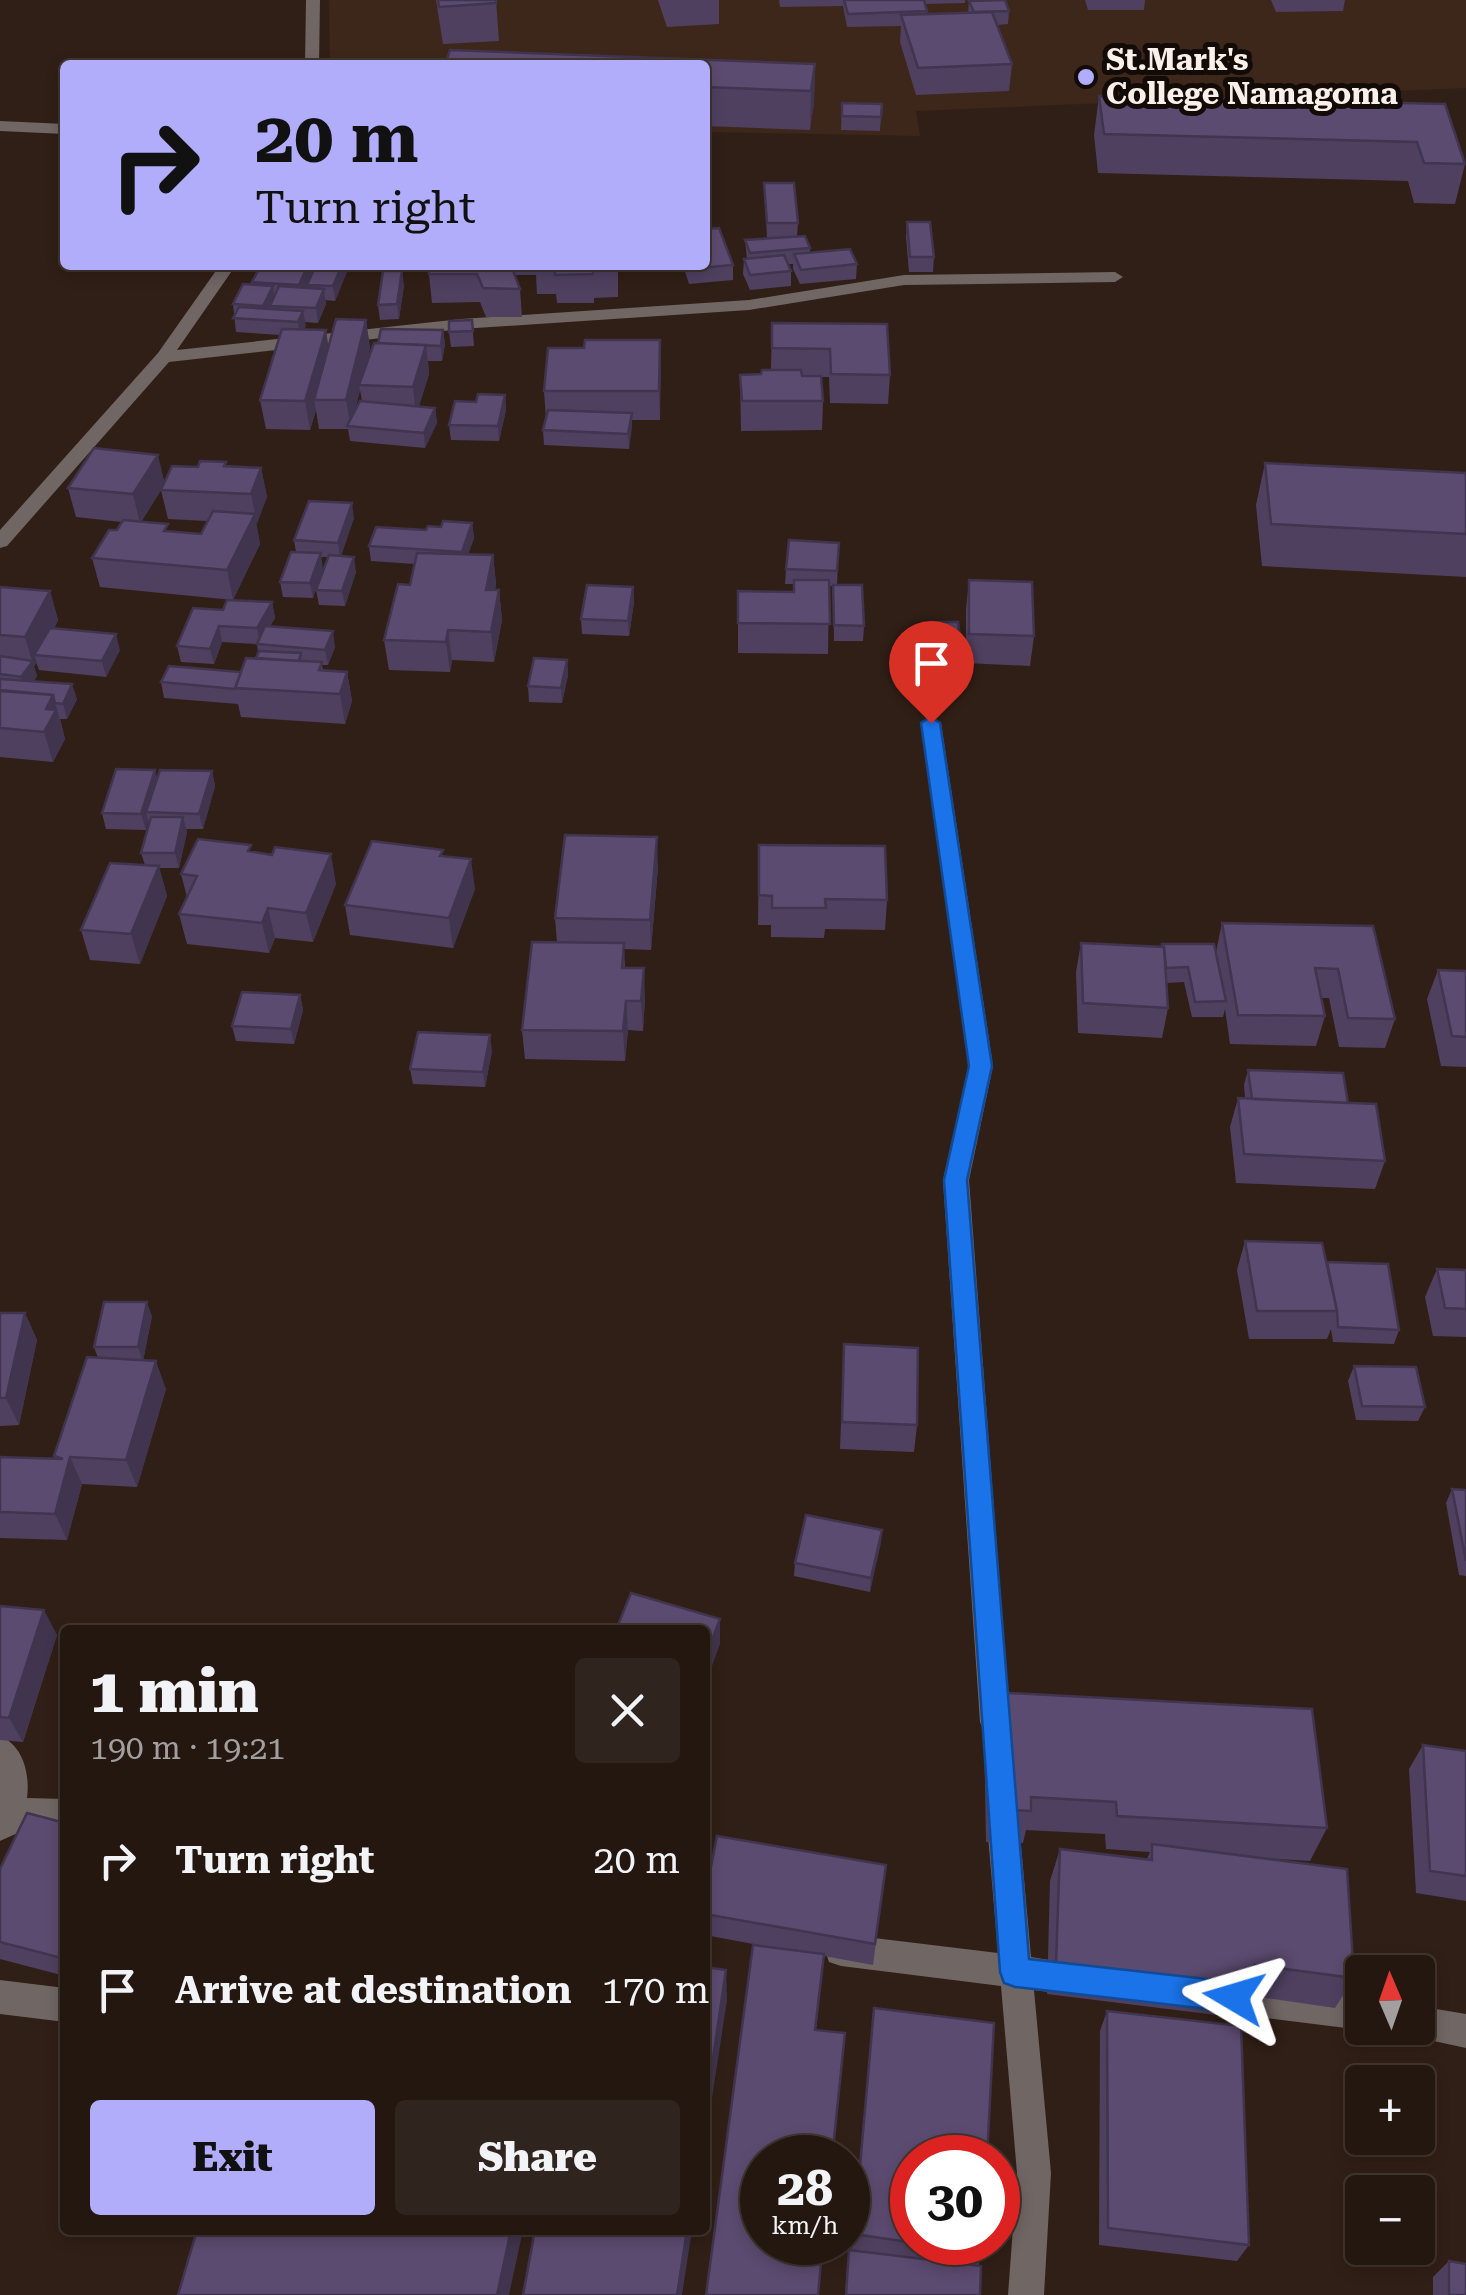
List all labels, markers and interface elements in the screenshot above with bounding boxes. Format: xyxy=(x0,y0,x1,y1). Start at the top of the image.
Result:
place label: St.Mark's College Namagoma xyxy=(1106,42,1398,111)
marker: St.Mark's College Namagoma xyxy=(1075,66,1097,88)
text: 20 m xyxy=(255,97,419,179)
icon: right xyxy=(90,100,220,230)
text: Turn right xyxy=(255,181,476,234)
pin xyxy=(889,621,974,724)
icon: arrive xyxy=(904,636,959,691)
text: 1 min xyxy=(90,1656,259,1727)
button: close xyxy=(575,1658,680,1763)
text: 190 m · 19:21 xyxy=(90,1729,285,1767)
icon: right xyxy=(90,1833,145,1888)
text: Turn right xyxy=(175,1838,374,1882)
text: 20 m xyxy=(593,1838,680,1882)
position arrow xyxy=(1182,1945,1286,2049)
north arrow xyxy=(1345,1955,1435,2045)
map controls xyxy=(1345,1955,1435,2265)
icon: arrive xyxy=(90,1963,145,2018)
text: Arrive at destination xyxy=(175,1968,571,2012)
text: 170 m xyxy=(601,1968,710,2012)
button: + xyxy=(1345,2065,1435,2155)
button: Exit xyxy=(90,2100,375,2215)
button: Share xyxy=(395,2100,680,2215)
speed limit sign: 30 xyxy=(890,2135,1020,2265)
text: 28 xyxy=(777,2159,833,2217)
button: − xyxy=(1345,2175,1435,2265)
text: km/h xyxy=(772,2211,838,2240)

